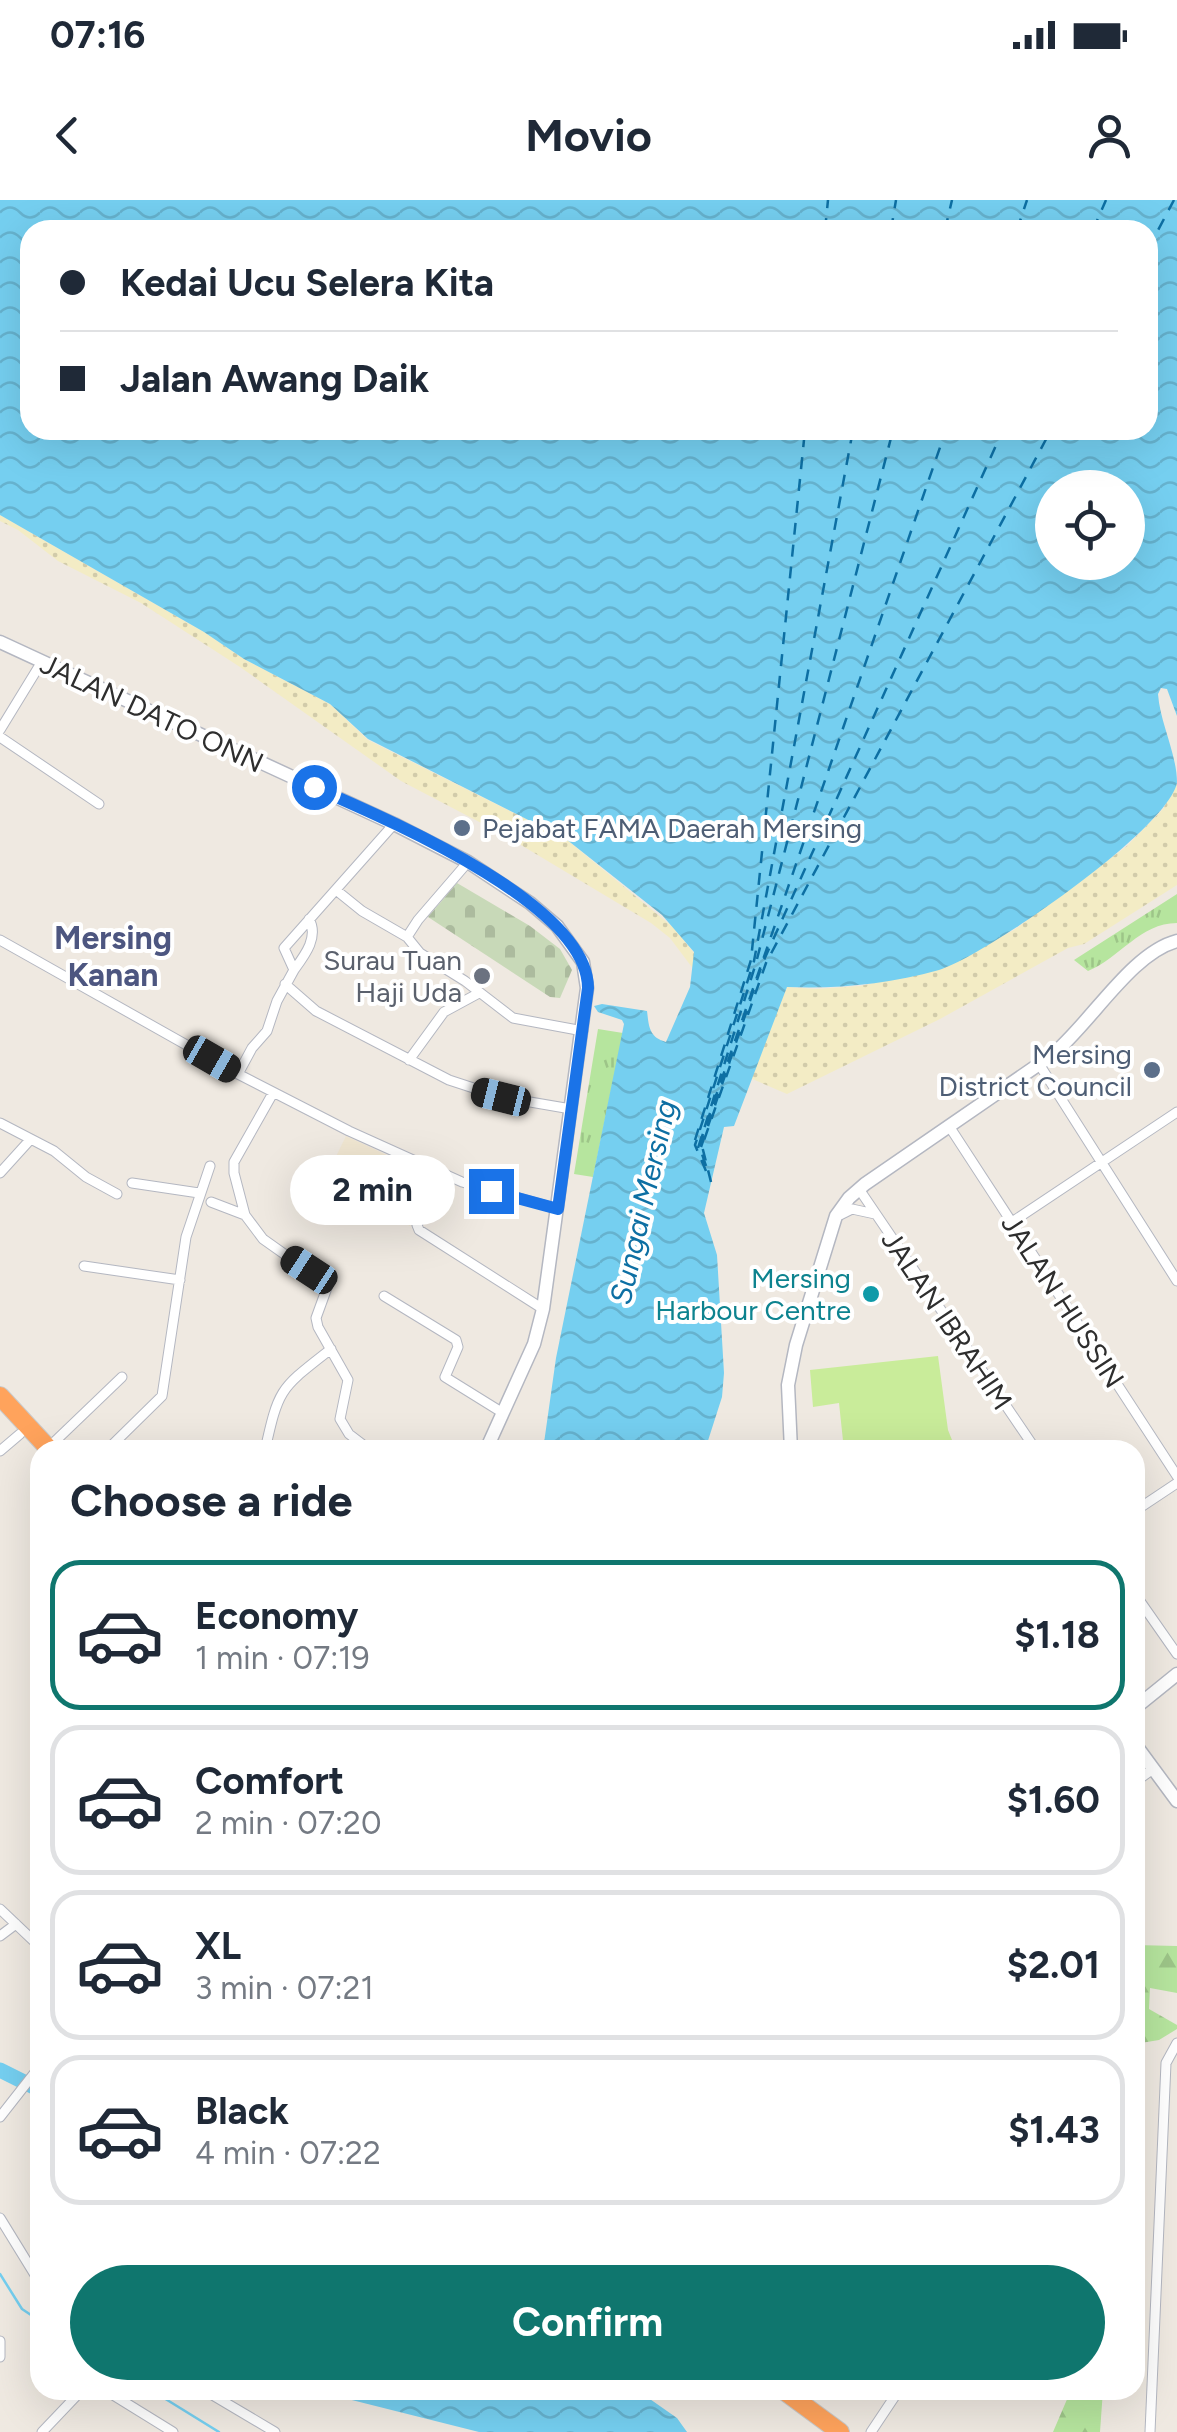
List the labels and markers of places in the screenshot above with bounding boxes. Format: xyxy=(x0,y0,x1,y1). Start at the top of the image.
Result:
place label: Pejabat FAMA Daerah Mersing xyxy=(482,811,862,845)
marker: Pejabat FAMA Daerah Mersing xyxy=(451,817,473,839)
place label: Surau Tuan Haji Uda xyxy=(323,943,462,1009)
marker: Surau Tuan Haji Uda xyxy=(471,965,493,987)
place label: Mersing District Council xyxy=(939,1037,1132,1103)
marker: Mersing District Council xyxy=(1141,1059,1163,1081)
place label: Mersing Harbour Centre xyxy=(655,1261,851,1327)
marker: Mersing Harbour Centre xyxy=(860,1283,882,1305)

